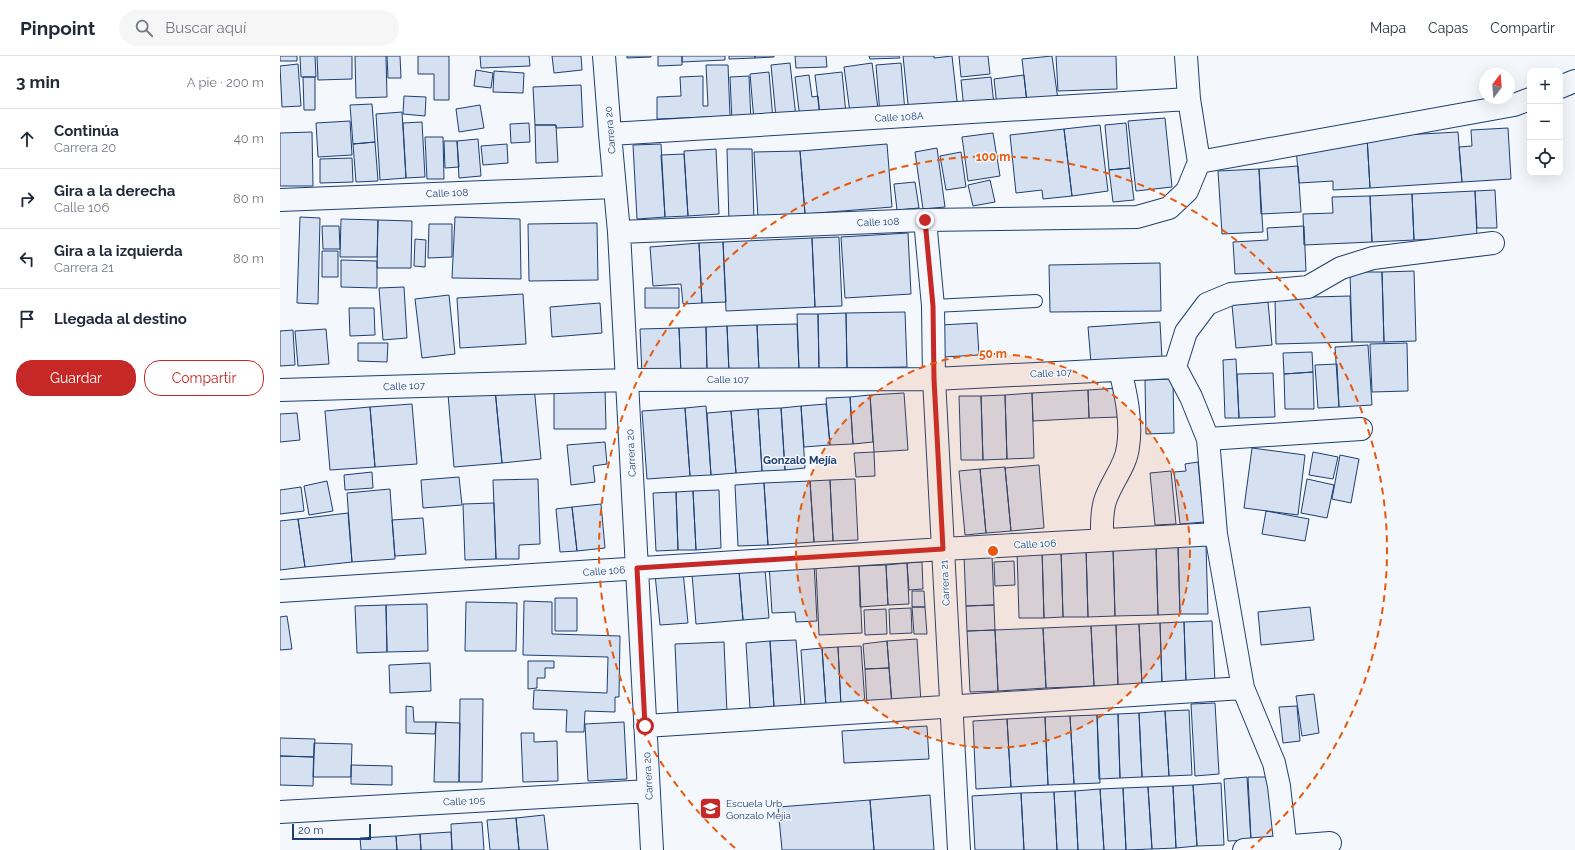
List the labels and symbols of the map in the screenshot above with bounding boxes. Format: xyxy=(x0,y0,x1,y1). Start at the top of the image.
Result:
north arrow xyxy=(1479,68,1515,104)
street label: Carrera 20 xyxy=(602,106,618,154)
street label: Calle 108A xyxy=(874,110,924,124)
text: 100 m xyxy=(976,150,1010,164)
street label: Calle 108 xyxy=(426,187,468,199)
route end xyxy=(916,211,934,229)
street label: Calle 108 xyxy=(857,216,899,228)
text: 50 m xyxy=(979,347,1007,361)
street label: Calle 107 xyxy=(1030,366,1073,380)
street label: Calle 107 xyxy=(707,374,750,385)
street label: Calle 107 xyxy=(383,380,426,392)
street label: Carrera 20 xyxy=(624,429,638,477)
district label: Gonzalo Mejía xyxy=(763,454,837,467)
street label: Calle 106 xyxy=(1013,537,1057,551)
centre of rings xyxy=(986,544,1000,558)
street label: Carrera 21 xyxy=(938,559,952,606)
street label: Calle 106 xyxy=(582,564,626,578)
route start xyxy=(636,717,654,735)
street label: Carrera 20 xyxy=(641,752,655,800)
street label: Calle 105 xyxy=(443,794,486,808)
school or university icon: Escuela Urb Gonzalo Mejia xyxy=(697,796,723,822)
place label: Escuela Urb Gonzalo Mejia xyxy=(726,798,791,821)
scale bar xyxy=(292,822,371,841)

